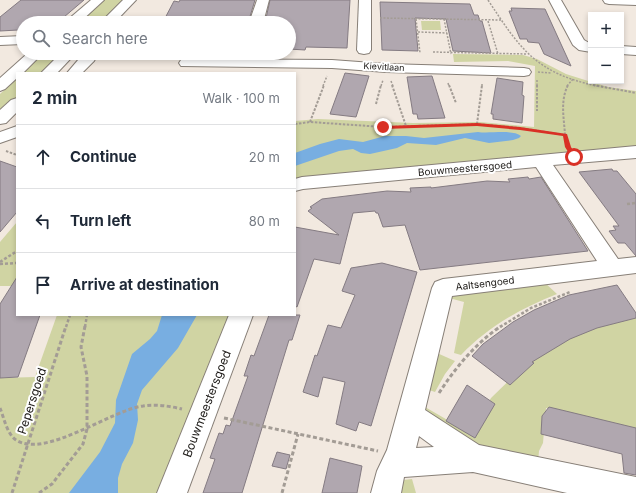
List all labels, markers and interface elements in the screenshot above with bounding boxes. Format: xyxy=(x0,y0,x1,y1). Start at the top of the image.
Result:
map controls xyxy=(588,12,624,84)
button: + xyxy=(588,12,624,48)
search box xyxy=(16,16,296,60)
icon: search xyxy=(30,27,52,49)
text: Search here xyxy=(62,29,148,48)
button: − xyxy=(588,48,624,84)
street label: Kievitlaan xyxy=(363,60,405,73)
text: 2 min xyxy=(32,88,77,108)
text: Walk · 100 m xyxy=(202,90,280,106)
route end xyxy=(374,118,392,136)
icon: ahead xyxy=(32,146,54,168)
text: Continue xyxy=(70,147,137,166)
route start xyxy=(565,148,583,166)
text: 20 m xyxy=(249,149,280,165)
street label: Bouwmeestersgoed xyxy=(417,158,513,178)
icon: left xyxy=(32,210,54,232)
text: Turn left xyxy=(70,211,131,230)
text: 80 m xyxy=(249,213,280,229)
street label: Aaltsengoed xyxy=(455,273,515,293)
icon: arrive xyxy=(32,274,54,296)
text: Arrive at destination xyxy=(70,275,219,294)
street label: Bouwmeestersgoed xyxy=(179,348,234,459)
street label: Pepersgoed xyxy=(14,366,49,436)

